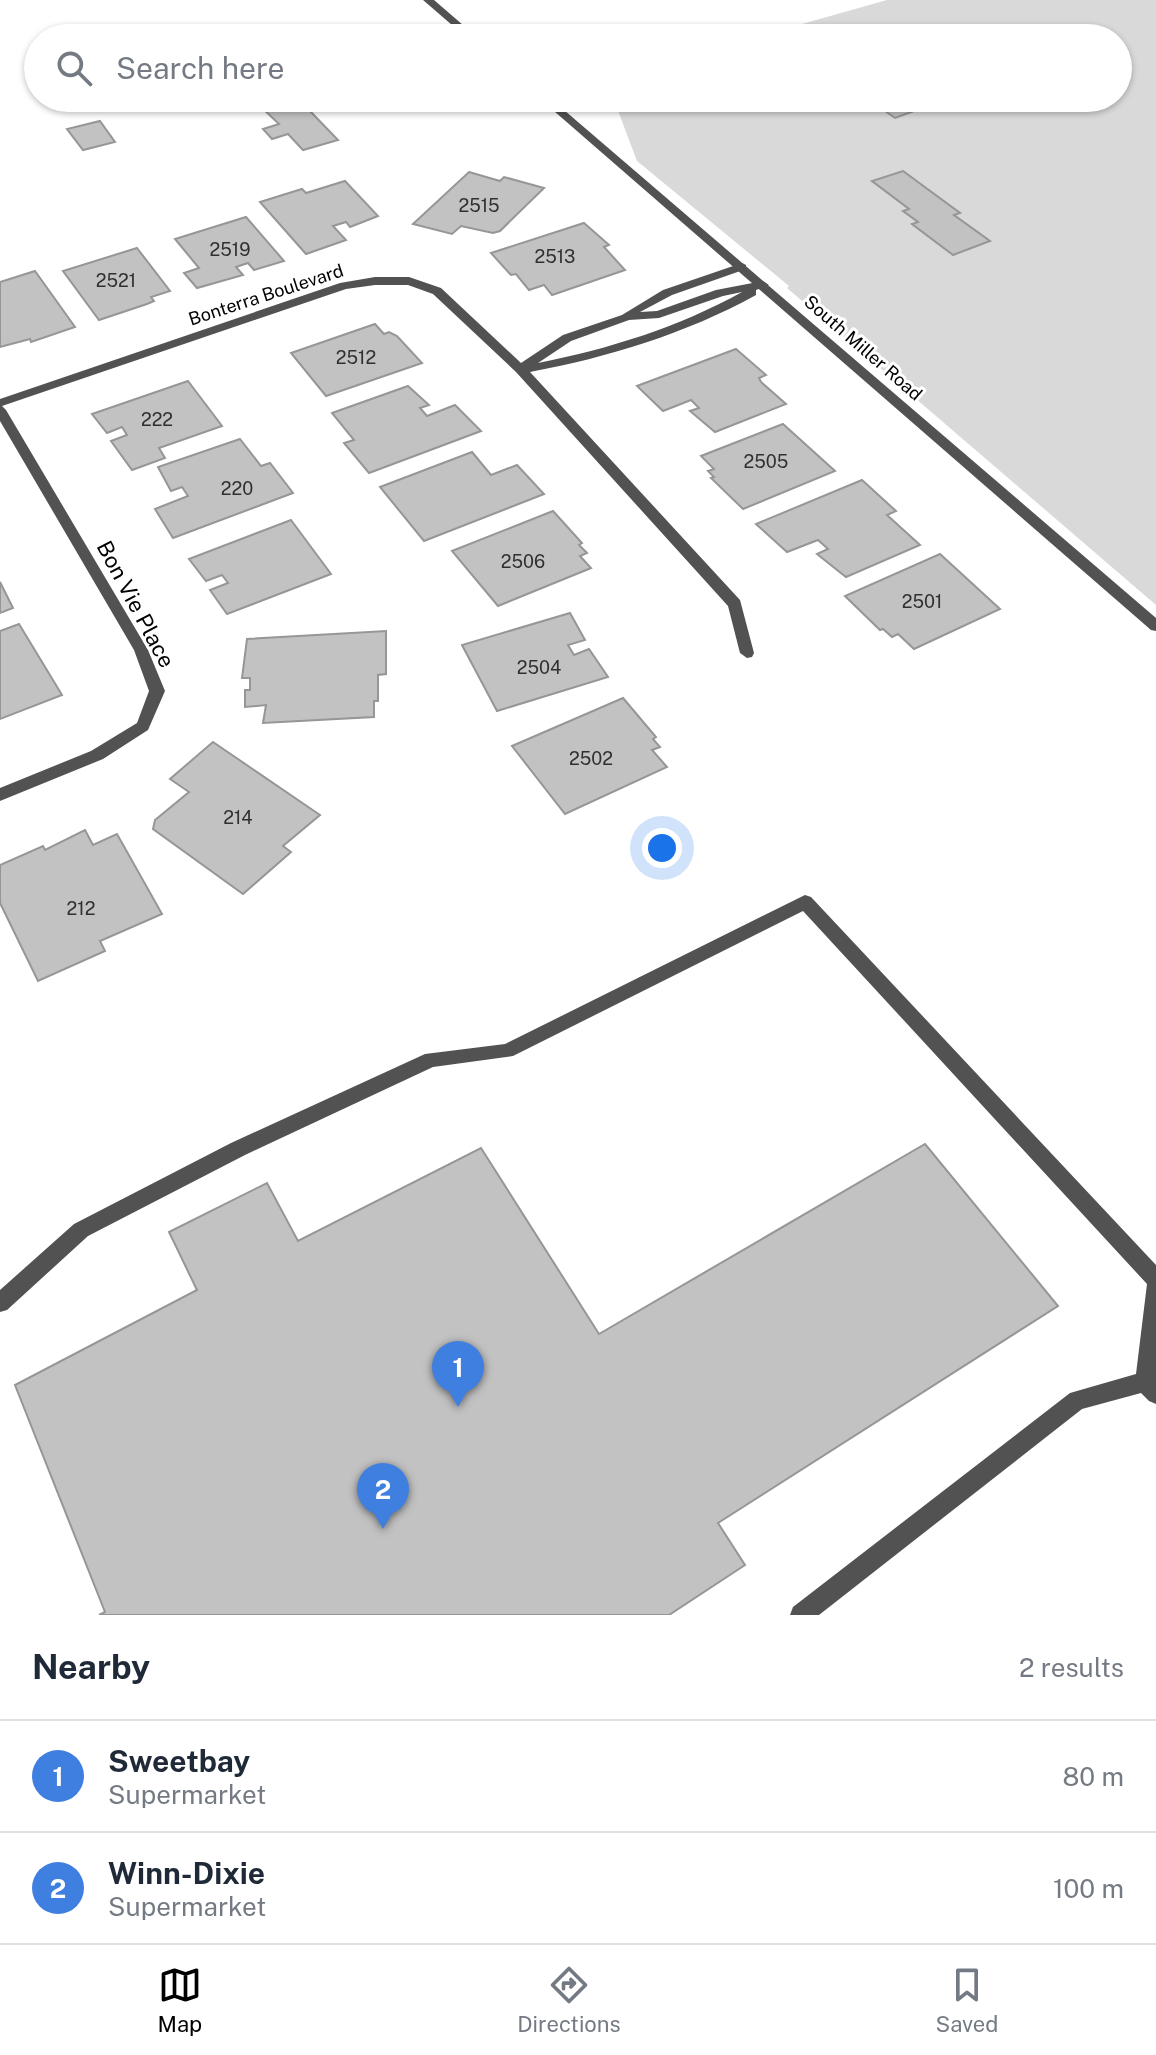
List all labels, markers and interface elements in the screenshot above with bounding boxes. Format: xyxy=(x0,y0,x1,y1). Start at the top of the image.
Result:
search box xyxy=(24,24,1132,112)
icon: search xyxy=(52,46,96,90)
text: Search here xyxy=(116,50,284,86)
house number: 2515 xyxy=(458,195,500,216)
house number: 2519 xyxy=(210,239,250,260)
house number: 2513 xyxy=(535,246,575,267)
street label: Bonterra Boulevard xyxy=(186,260,346,329)
house number: 2521 xyxy=(96,270,136,291)
street label: South Miller Road xyxy=(800,291,927,405)
house number: 2512 xyxy=(336,347,376,368)
house number: 222 xyxy=(141,409,173,430)
house number: 2505 xyxy=(744,451,788,472)
house number: 220 xyxy=(221,478,253,499)
street label: Bon Vie Place xyxy=(92,536,180,672)
house number: 2506 xyxy=(501,551,545,572)
house number: 2501 xyxy=(902,591,942,612)
house number: 2504 xyxy=(517,657,561,678)
house number: 2502 xyxy=(569,748,613,769)
house number: 214 xyxy=(223,807,253,828)
your location xyxy=(642,828,682,868)
house number: 212 xyxy=(67,898,95,919)
pin: 1 xyxy=(432,1341,484,1407)
pin: 2 xyxy=(357,1463,409,1529)
text: Nearby xyxy=(32,1647,150,1687)
text: 2 results xyxy=(1019,1652,1124,1683)
text: Sweetbay xyxy=(108,1743,250,1779)
text: 1 xyxy=(52,1761,64,1792)
text: 80 m xyxy=(1063,1761,1124,1792)
text: Supermarket xyxy=(108,1779,266,1810)
text: Winn-Dixie xyxy=(108,1855,265,1891)
text: 2 xyxy=(50,1873,66,1904)
text: 100 m xyxy=(1053,1873,1124,1904)
text: Supermarket xyxy=(108,1891,266,1922)
tab: Map xyxy=(158,1963,202,2037)
tab: Directions xyxy=(517,1963,621,2037)
tab: Saved xyxy=(936,1963,998,2037)

